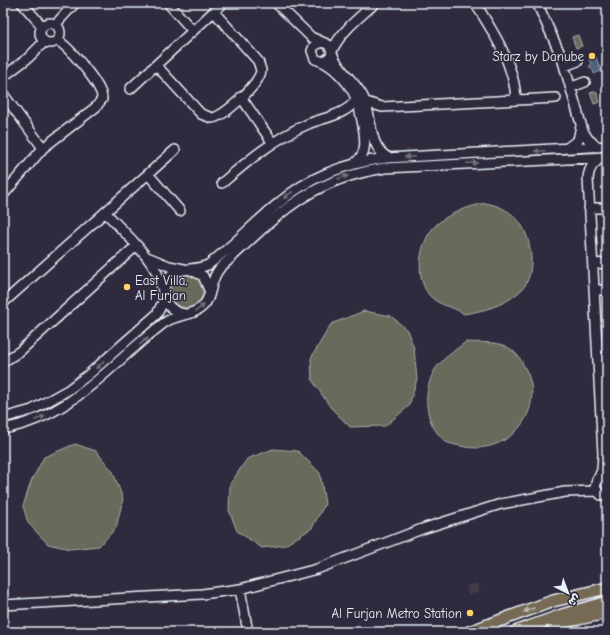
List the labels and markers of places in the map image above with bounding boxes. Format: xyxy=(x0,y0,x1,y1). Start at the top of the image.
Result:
place label: Starz by Danube xyxy=(492,49,584,64)
marker: Starz by Danube xyxy=(587,51,597,61)
place label: East Villa, Al Furjan xyxy=(135,273,187,303)
marker: East Villa, Al Furjan xyxy=(122,282,132,292)
place label: Al Furjan Metro Station xyxy=(331,606,462,621)
marker: Al Furjan Metro Station xyxy=(465,608,475,618)

